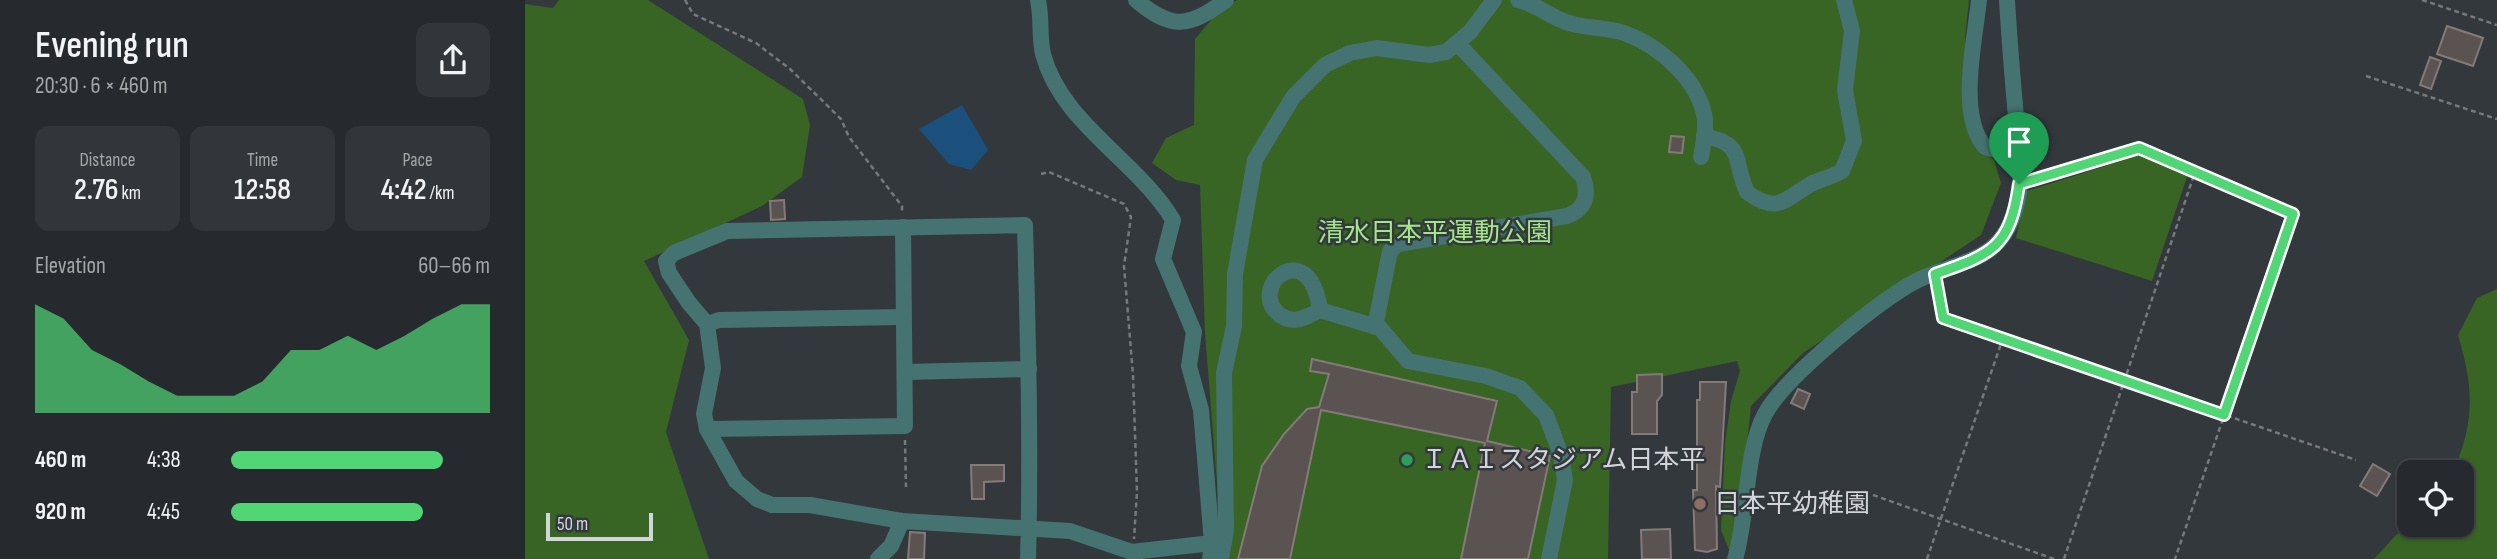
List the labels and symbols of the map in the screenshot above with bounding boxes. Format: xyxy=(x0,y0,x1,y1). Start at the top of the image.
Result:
pin xyxy=(1989,112,2049,184)
park label: 清水日本平運動公園 xyxy=(1318,218,1552,249)
place label: ＩＡＩスタジアム日本平 xyxy=(1421,445,1705,476)
marker: ＩＡＩスタジアム日本平 xyxy=(1399,452,1415,468)
place label: 日本平幼稚園 xyxy=(1714,489,1870,520)
marker: 日本平幼稚園 xyxy=(1692,496,1708,512)
scale bar xyxy=(546,510,653,542)

